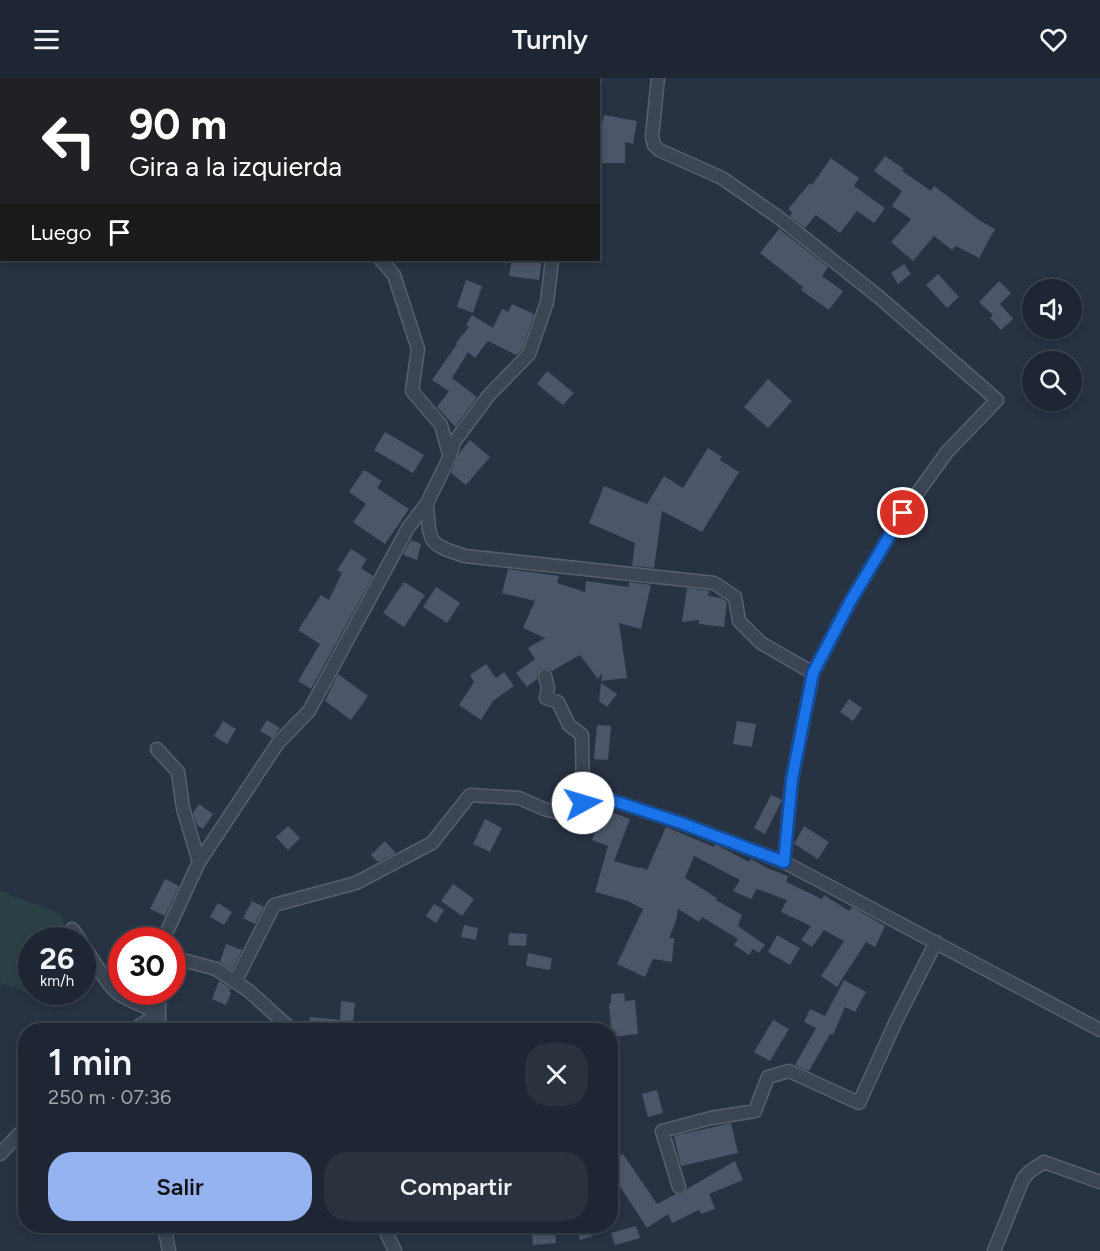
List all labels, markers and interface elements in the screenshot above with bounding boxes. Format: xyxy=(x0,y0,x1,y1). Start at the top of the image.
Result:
icon: menu xyxy=(30,23,63,56)
text: Turnly xyxy=(512,23,588,56)
icon: heart xyxy=(1037,23,1070,56)
text: 90 m xyxy=(129,99,227,150)
icon: left xyxy=(30,102,108,180)
text: Gira a la izquierda xyxy=(129,150,342,183)
icon: arrive xyxy=(103,216,136,249)
text: Luego xyxy=(30,219,91,246)
map controls xyxy=(1022,279,1082,411)
button: sound xyxy=(1022,279,1082,339)
button: search xyxy=(1022,351,1082,411)
pin xyxy=(877,487,928,538)
icon: arrive xyxy=(886,496,919,529)
position arrow xyxy=(551,771,615,835)
speed limit sign: 30 xyxy=(108,927,186,1005)
text: 26 xyxy=(40,940,74,977)
text: km/h xyxy=(40,972,74,990)
text: 1 min xyxy=(48,1041,132,1084)
button: close xyxy=(525,1043,588,1106)
text: 250 m · 07:36 xyxy=(48,1085,171,1109)
button: Salir xyxy=(48,1152,312,1221)
button: Compartir xyxy=(324,1152,588,1221)

